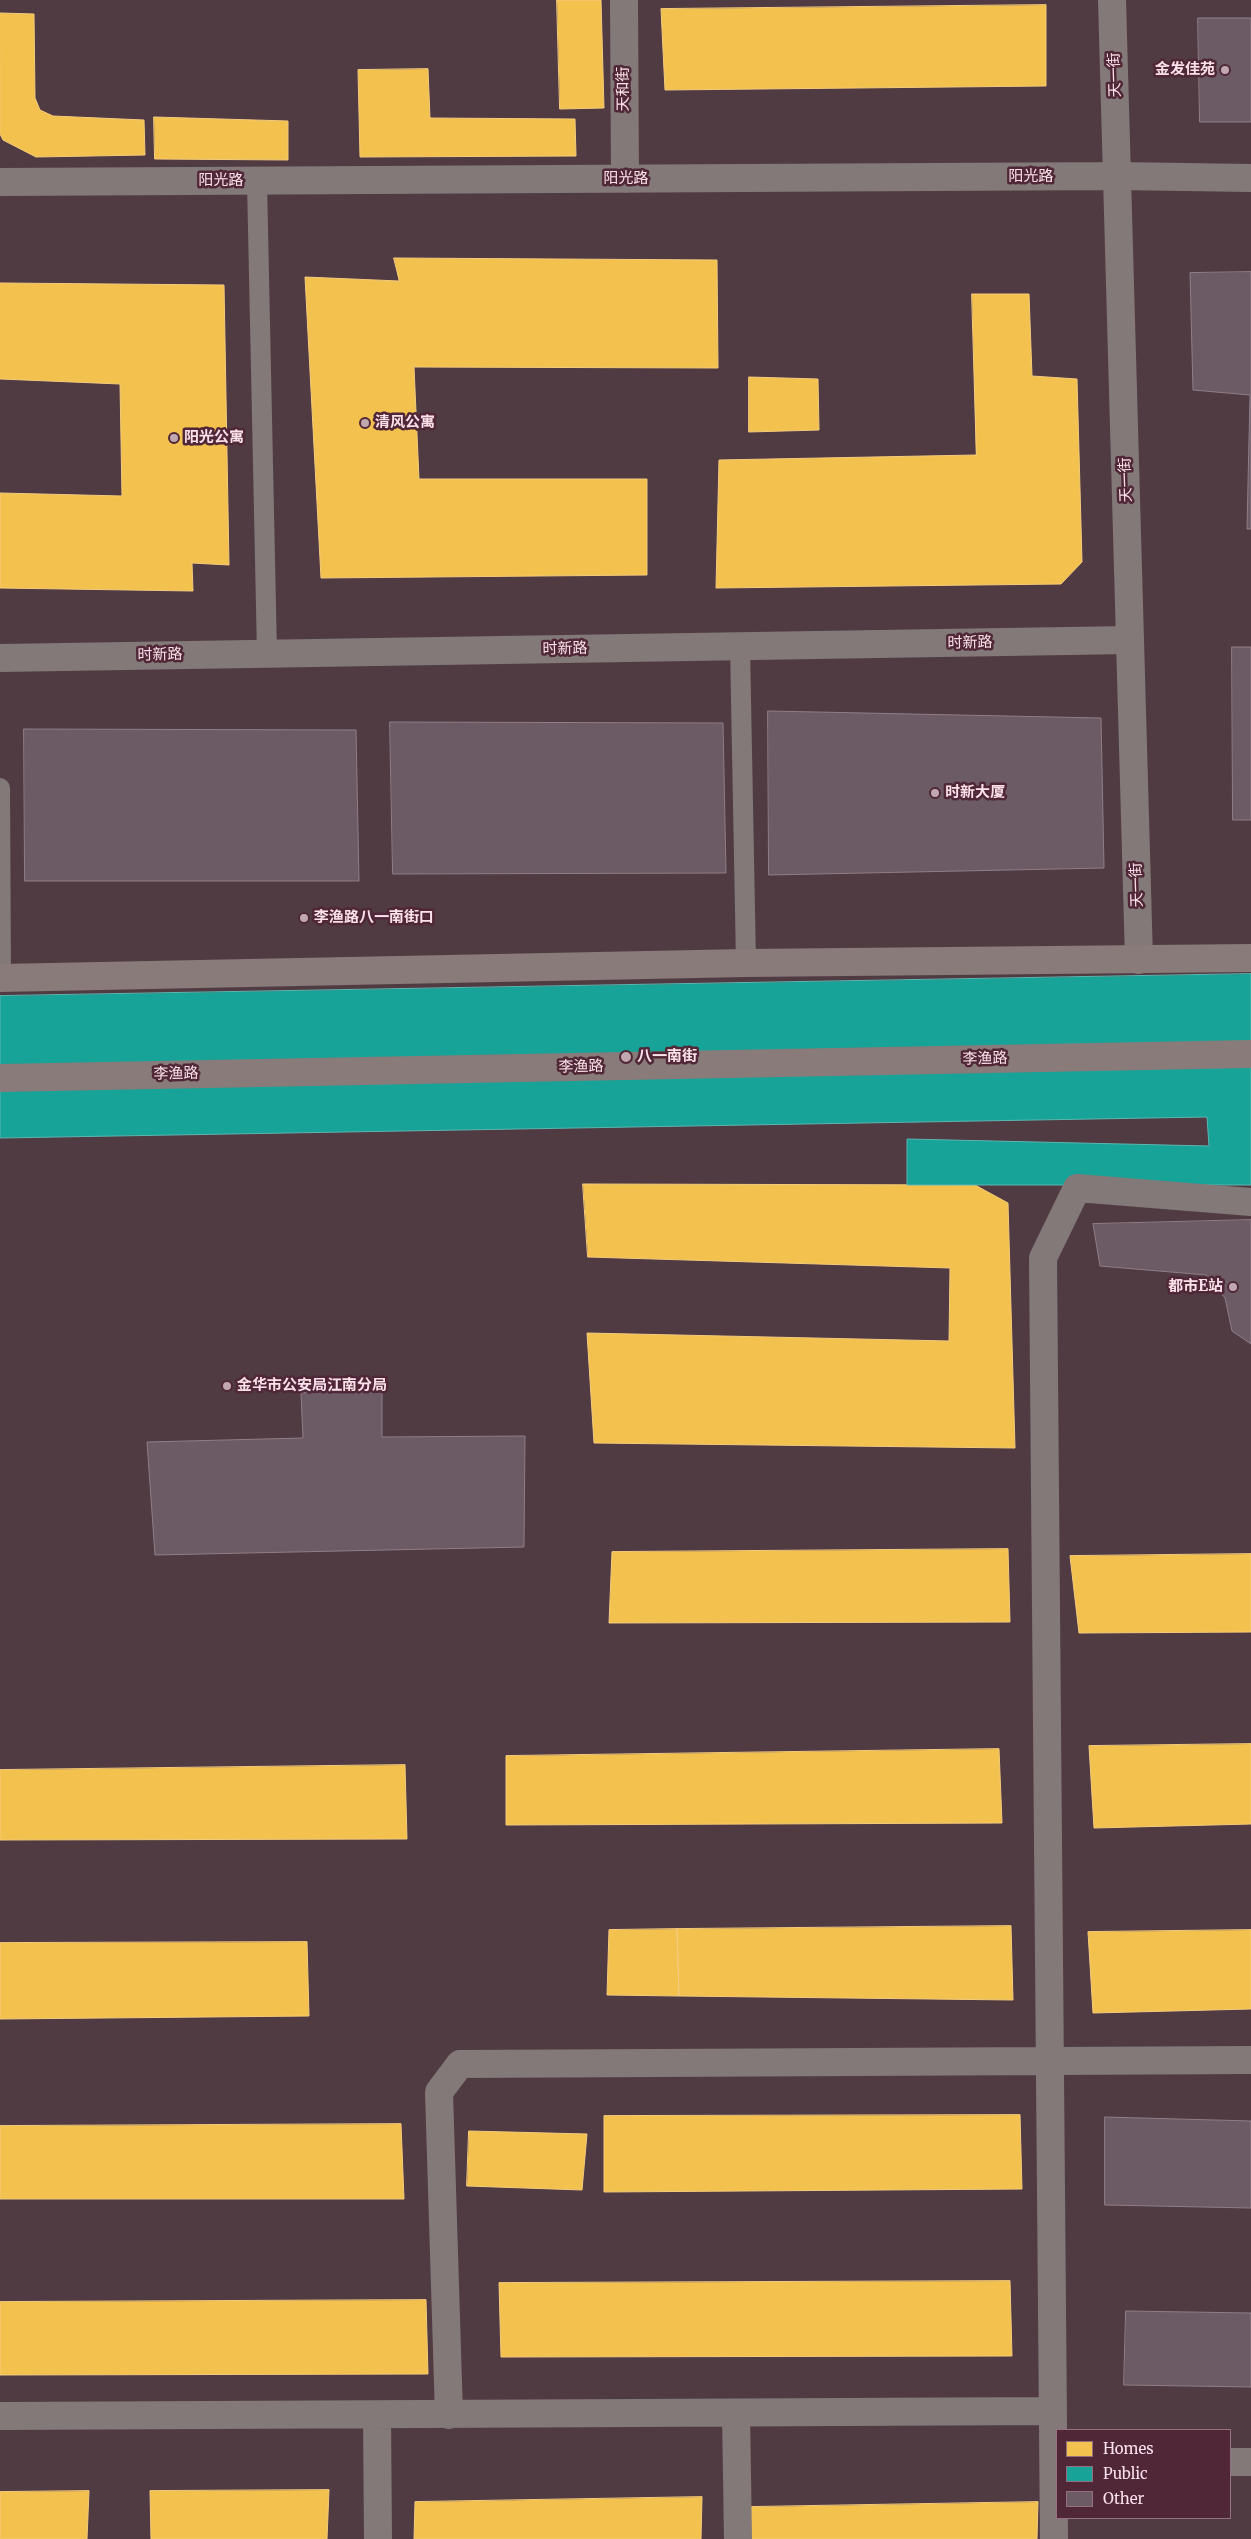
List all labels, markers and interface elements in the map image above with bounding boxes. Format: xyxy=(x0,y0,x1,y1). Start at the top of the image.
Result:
street label: 天一街 xyxy=(1105,52,1125,98)
place label: 金发佳苑 xyxy=(1155,61,1215,79)
marker: 金发佳苑 xyxy=(1219,64,1231,76)
street label: 天和街 xyxy=(615,67,633,111)
street label: 阳光路 xyxy=(1009,168,1053,186)
street label: 阳光路 xyxy=(604,170,648,188)
street label: 阳光路 xyxy=(199,172,243,190)
place label: 清风公寓 xyxy=(375,414,435,432)
marker: 清风公寓 xyxy=(359,417,371,429)
place label: 阳光公寓 xyxy=(184,429,244,447)
marker: 阳光公寓 xyxy=(168,432,180,444)
street label: 天一街 xyxy=(1116,457,1136,503)
street label: 时新路 xyxy=(947,634,993,652)
street label: 时新路 xyxy=(542,640,588,658)
street label: 时新路 xyxy=(137,646,183,664)
place label: 时新大厦 xyxy=(945,784,1005,802)
marker: 时新大厦 xyxy=(929,787,941,799)
street label: 天一街 xyxy=(1127,862,1147,908)
place label: 李渔路八一南街口 xyxy=(314,909,434,927)
marker: 李渔路八一南街口 xyxy=(298,912,310,924)
place label: 八一南街 xyxy=(637,1048,697,1066)
marker: 八一南街 xyxy=(619,1050,633,1064)
street label: 李渔路 xyxy=(962,1050,1008,1068)
street label: 李渔路 xyxy=(558,1058,604,1076)
street label: 李渔路 xyxy=(153,1065,199,1083)
place label: 都市E站 xyxy=(1168,1278,1223,1296)
marker: 都市E站 xyxy=(1227,1281,1239,1293)
place label: 金华市公安局江南分局 xyxy=(237,1377,387,1395)
marker: 金华市公安局江南分局 xyxy=(221,1380,233,1392)
legend xyxy=(1056,2429,1231,2519)
text: Homes xyxy=(1103,2439,1154,2458)
text: Public xyxy=(1103,2464,1148,2483)
text: Other xyxy=(1103,2489,1144,2508)

